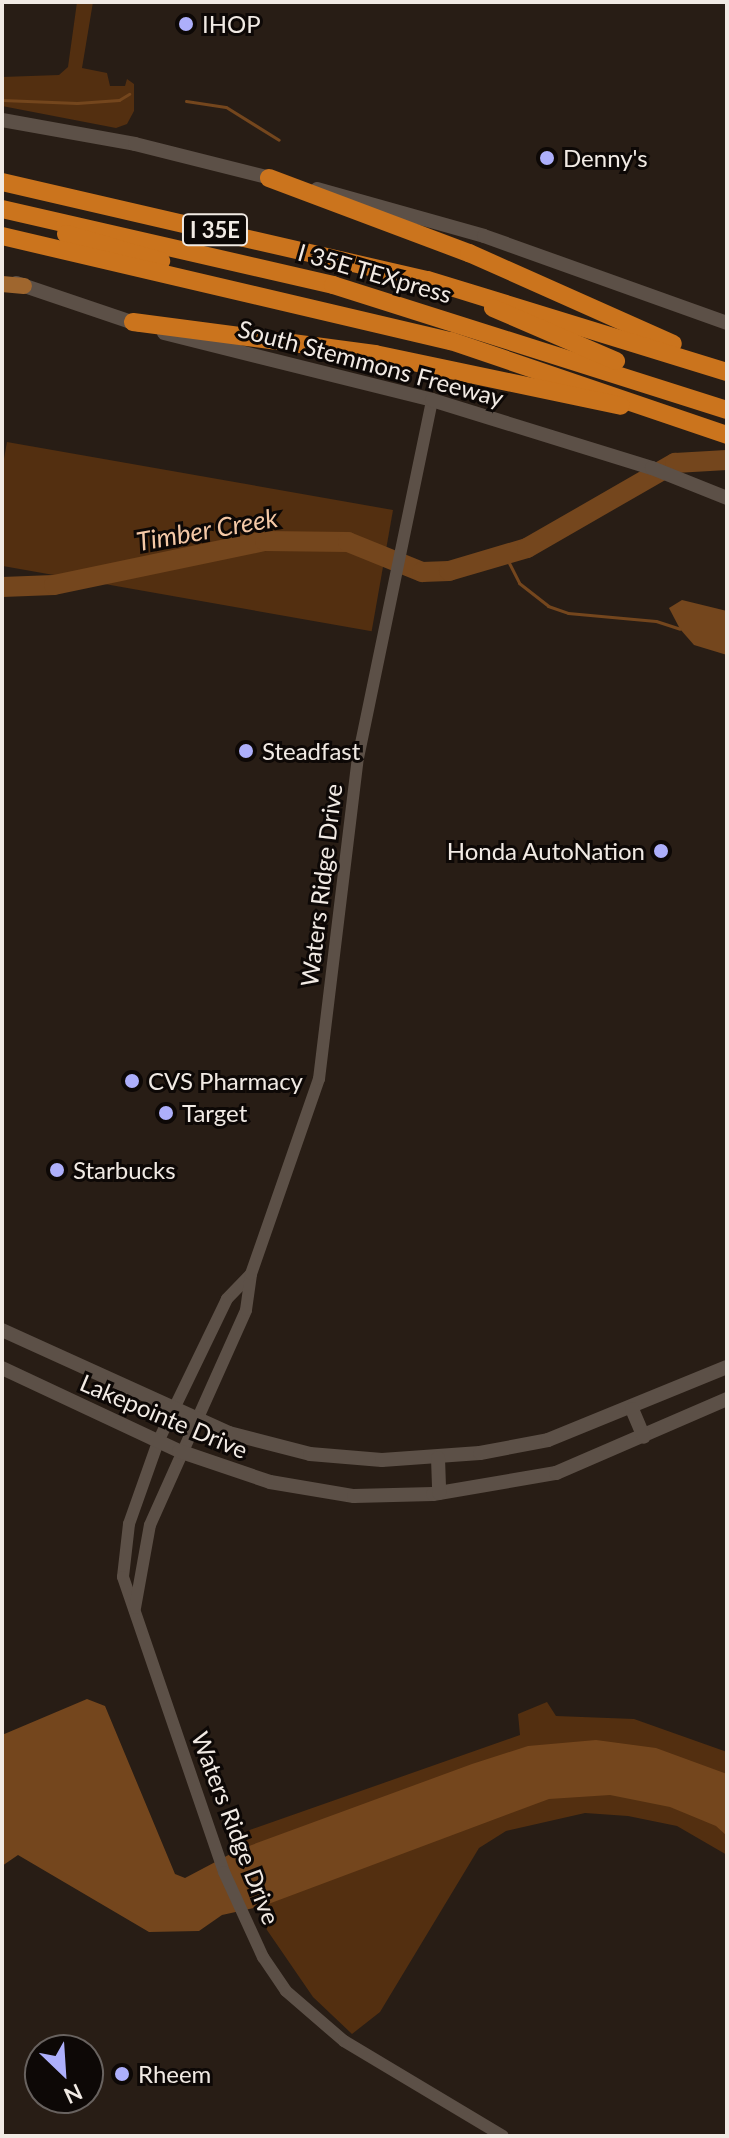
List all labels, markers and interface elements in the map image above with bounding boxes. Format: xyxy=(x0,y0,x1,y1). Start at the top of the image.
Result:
place label: IHOP xyxy=(202,10,261,38)
marker: IHOP xyxy=(177,15,195,33)
place label: Denny's xyxy=(563,144,648,172)
marker: Denny's xyxy=(538,149,556,167)
road number: I 35E xyxy=(181,212,249,248)
street label: I 35E TEXpress xyxy=(295,237,455,309)
street label: South Stemmons Freeway xyxy=(235,314,507,412)
water label: Timber Creek xyxy=(134,502,280,558)
place label: Steadfast xyxy=(262,737,360,765)
marker: Steadfast xyxy=(237,742,255,760)
street label: Waters Ridge Drive xyxy=(294,782,348,988)
place label: Honda AutoNation xyxy=(446,837,645,865)
marker: Honda AutoNation xyxy=(652,842,670,860)
place label: CVS Pharmacy xyxy=(148,1067,303,1095)
marker: CVS Pharmacy xyxy=(123,1072,141,1090)
place label: Target xyxy=(182,1099,247,1127)
marker: Target xyxy=(157,1104,175,1122)
place label: Starbucks xyxy=(73,1156,176,1184)
marker: Starbucks xyxy=(48,1161,66,1179)
street label: Lakepointe Drive xyxy=(76,1368,252,1464)
street label: Waters Ridge Drive xyxy=(186,1728,286,1928)
north arrow xyxy=(24,2034,104,2114)
place label: Rheem xyxy=(138,2060,211,2088)
marker: Rheem xyxy=(113,2065,131,2083)
text: N xyxy=(60,2079,87,2110)

